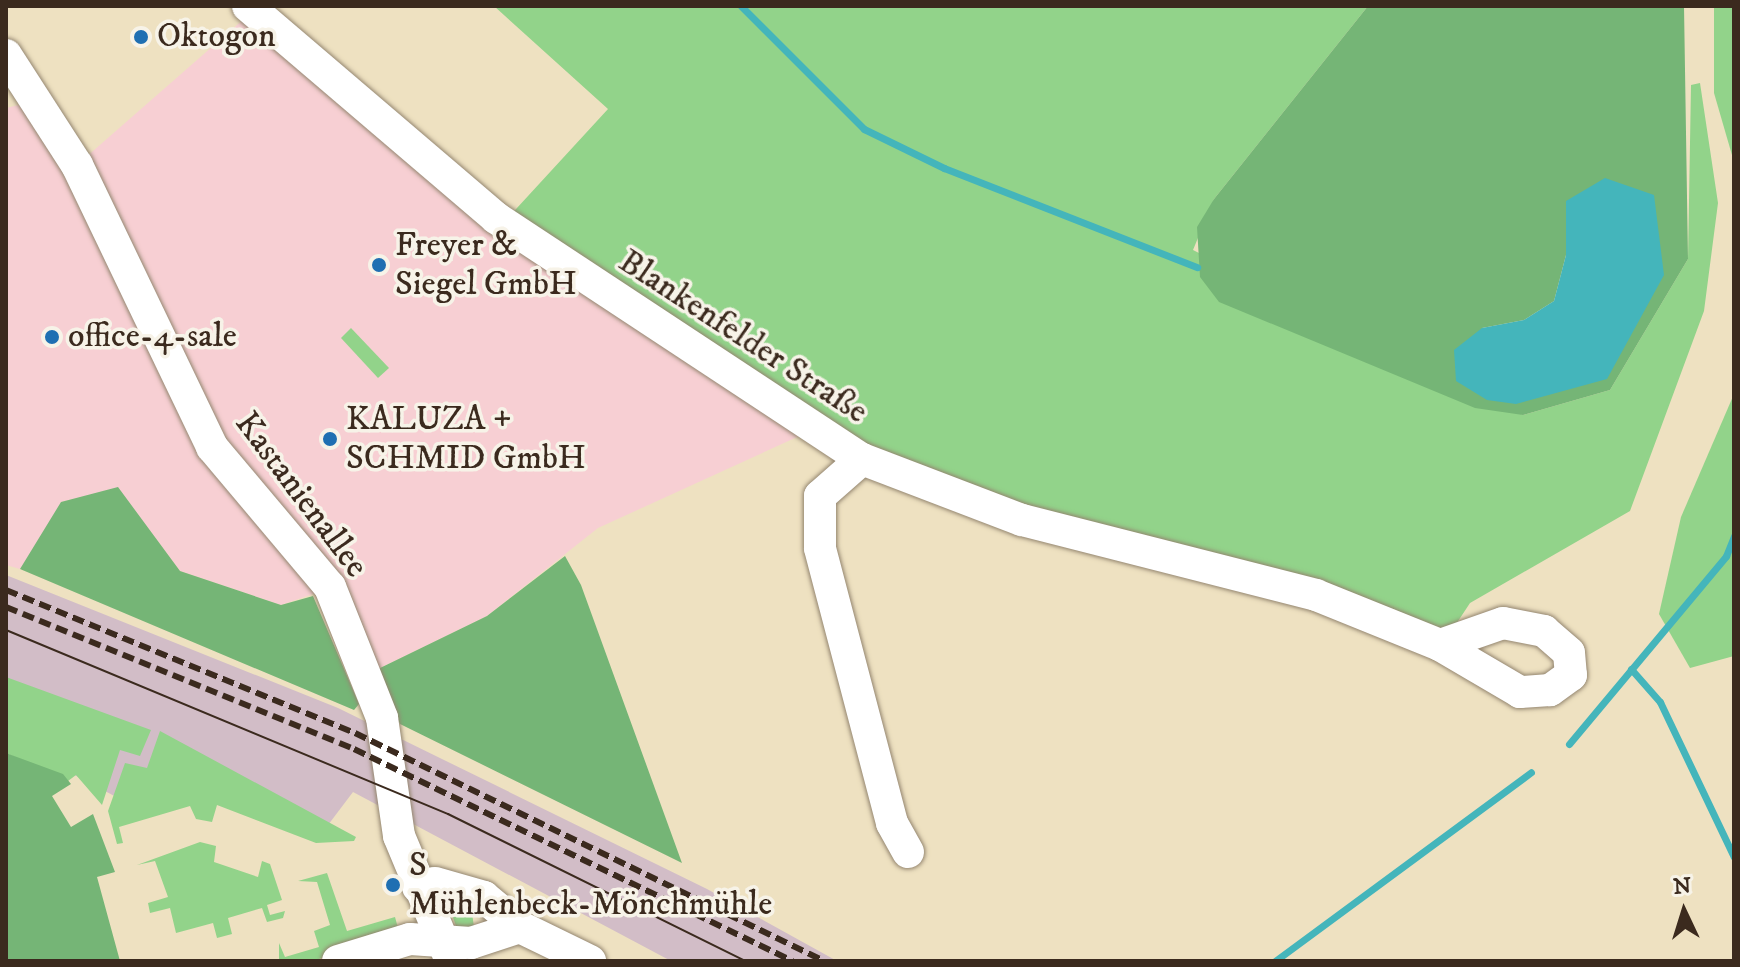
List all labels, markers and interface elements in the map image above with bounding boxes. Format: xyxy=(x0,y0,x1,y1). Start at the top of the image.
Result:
place label: Oktogon xyxy=(157,17,276,57)
marker: Oktogon xyxy=(132,28,150,46)
place label: Freyer & Siegel GmbH xyxy=(395,225,577,304)
street label: Blankenfelder Straße xyxy=(611,241,875,433)
marker: Freyer & Siegel GmbH xyxy=(370,256,388,274)
place label: office-4-sale xyxy=(68,317,237,357)
marker: office-4-sale xyxy=(43,328,61,346)
place label: KALUZA + SCHMID GmbH xyxy=(346,399,586,478)
street label: Kastanienallee xyxy=(226,404,376,586)
marker: KALUZA + SCHMID GmbH xyxy=(321,430,339,448)
place label: S Mühlenbeck-Mönchmühle xyxy=(409,845,772,924)
north arrow xyxy=(1644,871,1724,951)
text: N xyxy=(1672,872,1692,901)
marker: S Mühlenbeck-Mönchmühle xyxy=(384,876,402,894)

